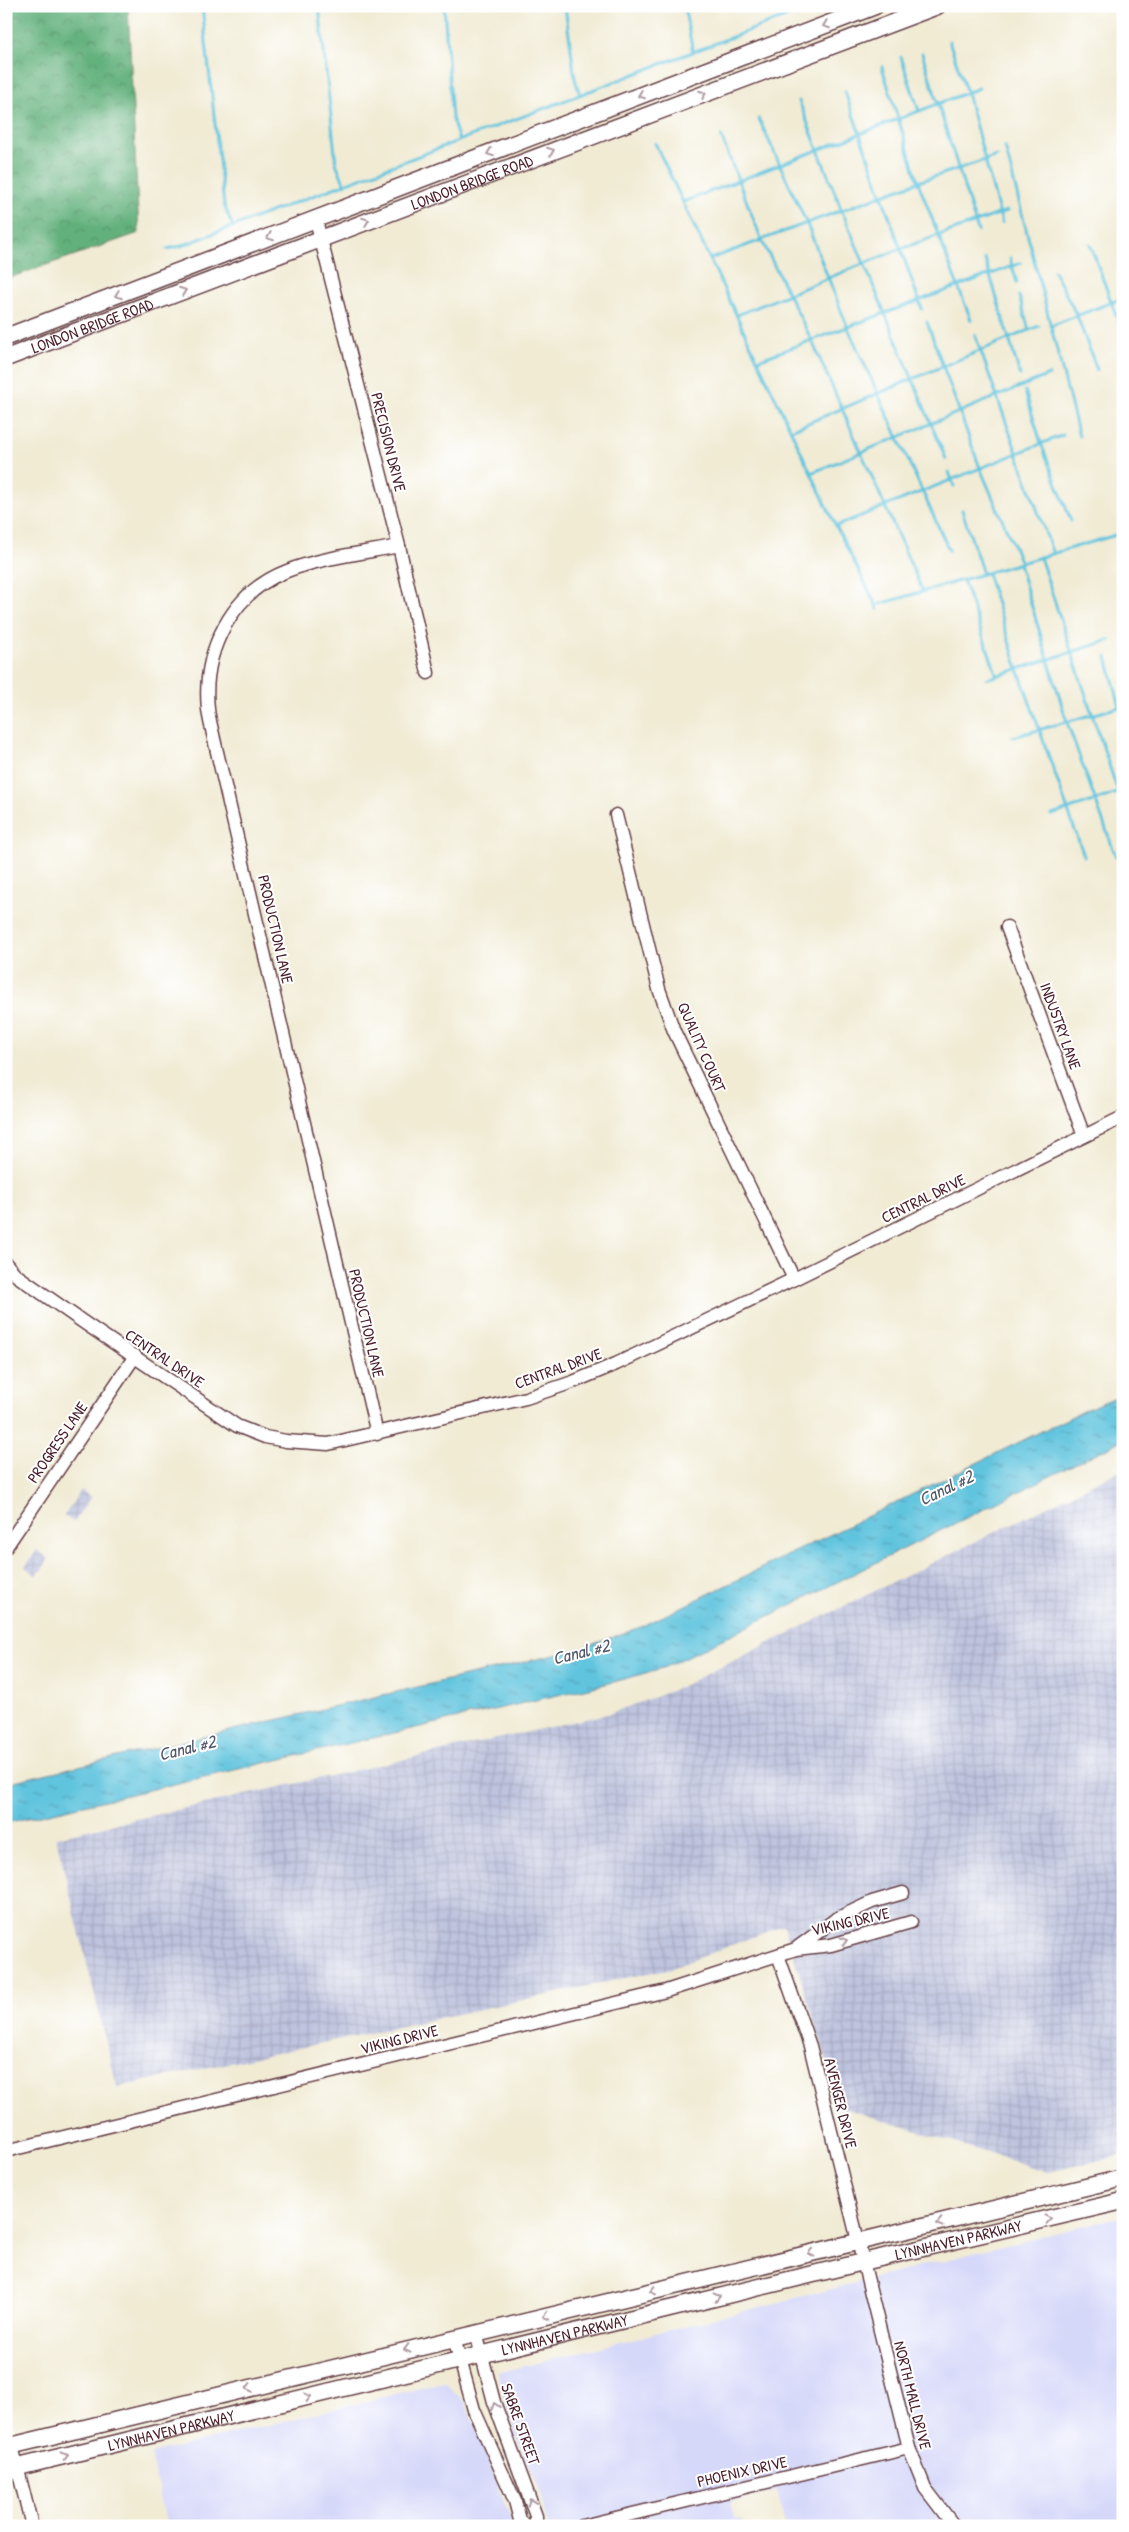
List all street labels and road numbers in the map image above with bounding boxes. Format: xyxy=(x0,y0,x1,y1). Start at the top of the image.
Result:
street label: LONDON BRIDGE ROAD xyxy=(408,149,536,215)
street label: LONDON BRIDGE ROAD xyxy=(28,292,157,359)
street label: PRECISION DRIVE xyxy=(366,390,412,494)
street label: PRODUCTION LANE xyxy=(253,873,299,985)
street label: INDUSTRY LANE xyxy=(1035,980,1087,1072)
street label: QUALITY COURT xyxy=(672,999,732,1096)
street label: CENTRAL DRIVE xyxy=(877,1168,969,1228)
street label: PRODUCTION LANE xyxy=(344,1267,390,1379)
street label: CENTRAL DRIVE xyxy=(121,1323,209,1393)
street label: CENTRAL DRIVE xyxy=(511,1342,605,1394)
street label: PROGRESS LANE xyxy=(22,1397,92,1487)
street label: VIKING DRIVE xyxy=(809,1901,891,1941)
street label: VIKING DRIVE xyxy=(358,2019,440,2059)
street label: AVENGER DRIVE xyxy=(819,2055,863,2151)
street label: LYNNHAVEN PARKWAY xyxy=(893,2214,1024,2265)
street label: LYNNHAVEN PARKWAY xyxy=(499,2308,630,2360)
street label: NORTH MALL DRIVE xyxy=(889,2339,937,2451)
street label: SABRE STREET xyxy=(496,2380,546,2468)
street label: LYNNHAVEN PARKWAY xyxy=(106,2404,237,2456)
street label: PHOENIX DRIVE xyxy=(695,2450,789,2492)

